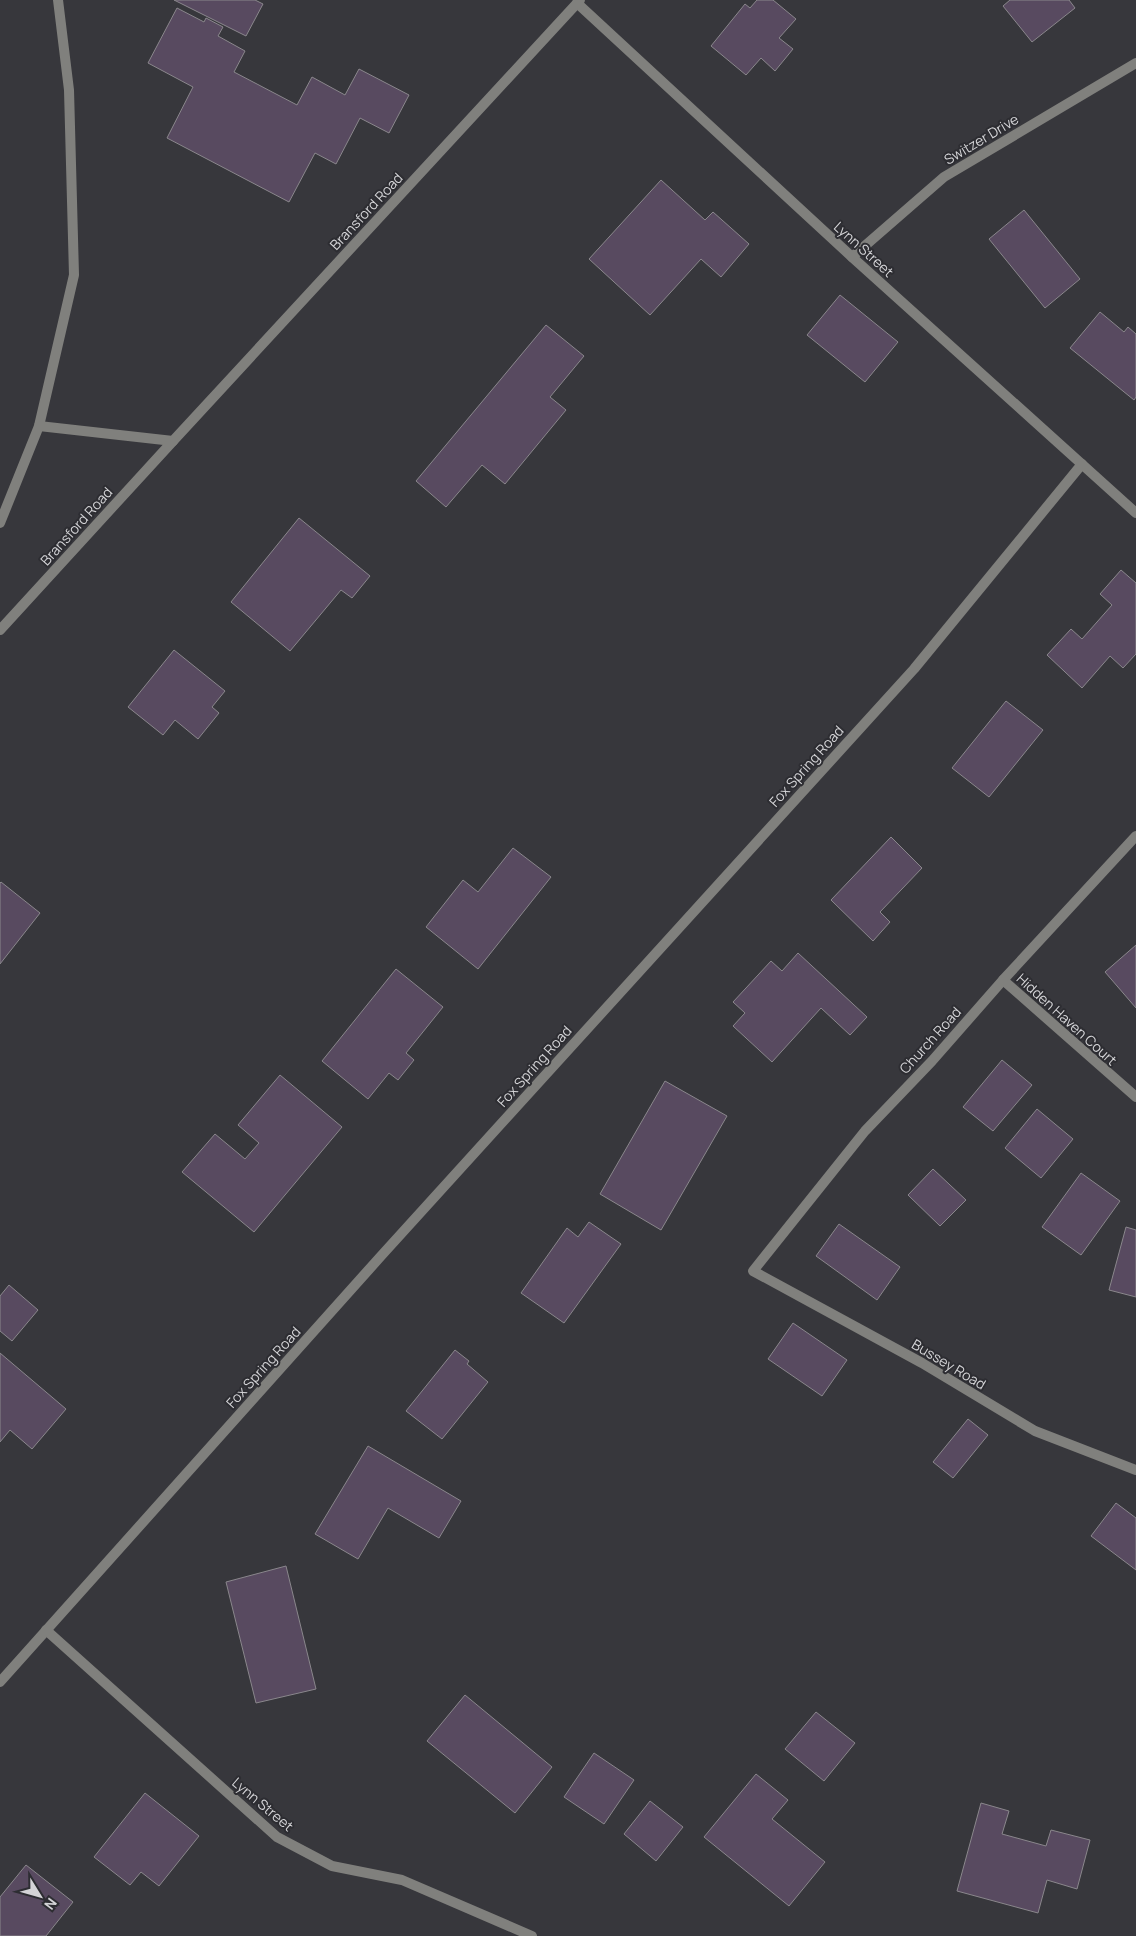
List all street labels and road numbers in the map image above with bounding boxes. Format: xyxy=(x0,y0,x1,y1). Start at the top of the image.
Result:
street label: Switzer Drive xyxy=(940,109,1022,169)
street label: Bransford Road xyxy=(325,168,407,254)
street label: Lynn Street xyxy=(830,217,898,281)
street label: Bransford Road xyxy=(36,483,116,569)
street label: Fox Spring Road xyxy=(764,721,848,811)
street label: Hidden Haven Court xyxy=(1013,969,1122,1069)
street label: Church Road xyxy=(895,1003,965,1077)
street label: Fox Spring Road xyxy=(492,1021,576,1111)
street label: Fox Spring Road xyxy=(221,1322,305,1412)
street label: Bussey Road xyxy=(909,1334,989,1394)
street label: Lynn Street xyxy=(228,1773,298,1835)

